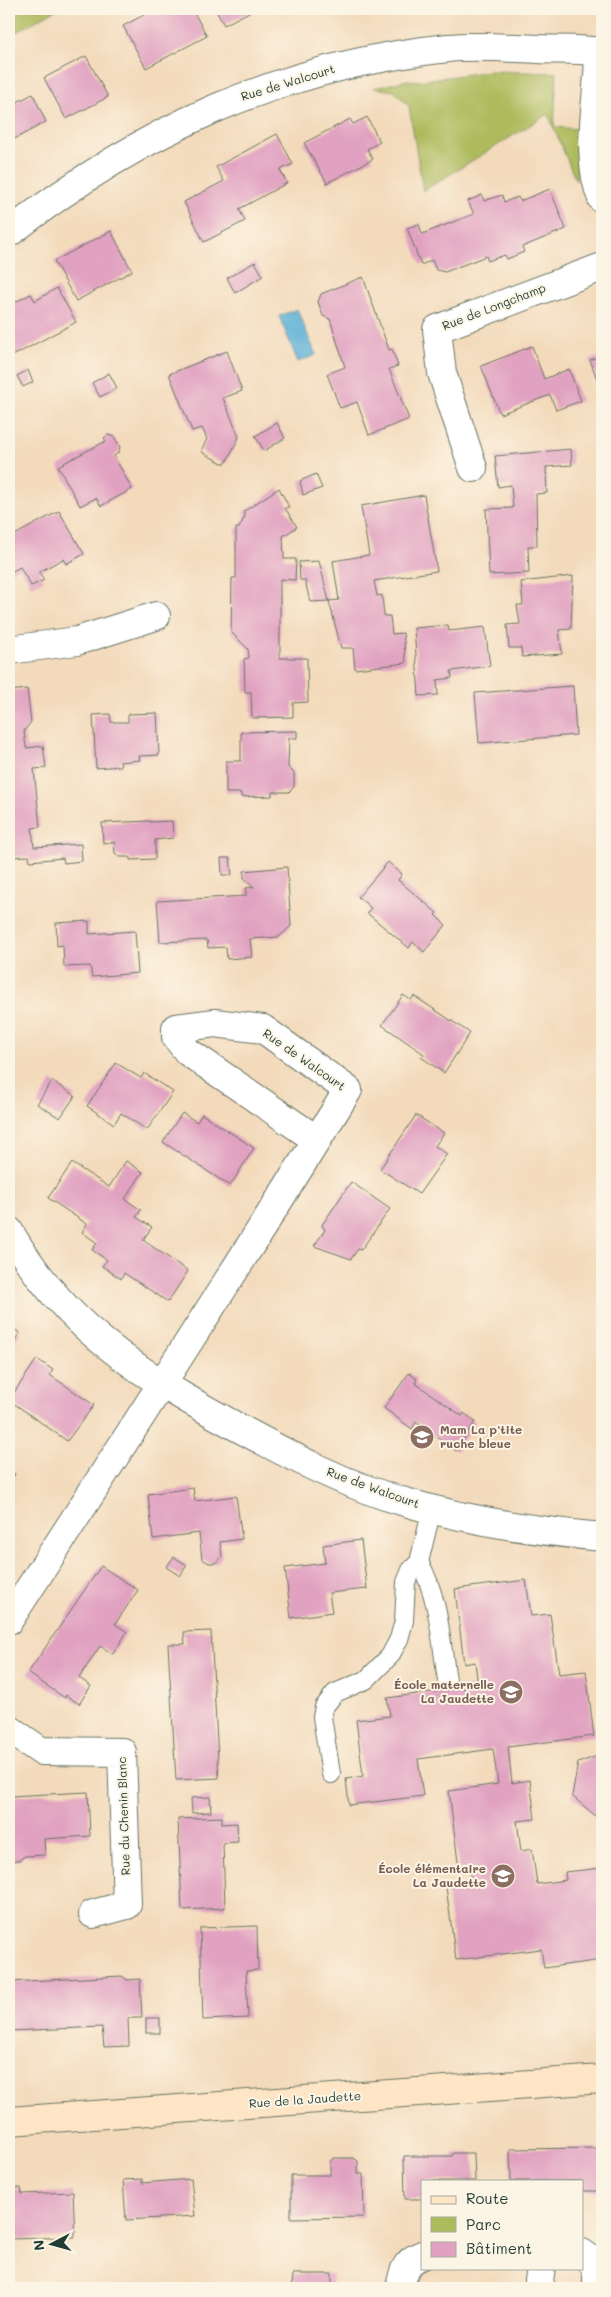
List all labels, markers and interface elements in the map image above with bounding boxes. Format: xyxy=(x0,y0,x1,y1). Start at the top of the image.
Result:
street label: Rue de Walcourt xyxy=(239,60,337,104)
street label: Rue de Longchamp xyxy=(440,279,548,333)
street label: Rue de Walcourt xyxy=(260,1025,349,1094)
place label: Mam La p'tite ruche bleue xyxy=(440,1421,522,1451)
school or university icon: Mam La p'tite ruche bleue xyxy=(409,1424,435,1450)
street label: Rue de Walcourt xyxy=(325,1463,422,1511)
place label: École maternelle La Jaudette xyxy=(394,1676,494,1706)
school or university icon: École maternelle La Jaudette xyxy=(498,1679,524,1705)
street label: Rue du Chenin Blanc xyxy=(113,1756,133,1876)
place label: École élémentaire La Jaudette xyxy=(378,1860,486,1890)
school or university icon: École élémentaire La Jaudette xyxy=(490,1863,516,1889)
street label: Rue de la Jaudette xyxy=(248,2087,362,2111)
legend xyxy=(421,2180,584,2270)
text: Route xyxy=(466,2188,509,2208)
text: Parc xyxy=(466,2214,501,2234)
north arrow xyxy=(28,2220,78,2270)
text: Bâtiment xyxy=(466,2238,532,2258)
text: N xyxy=(29,2239,49,2252)

